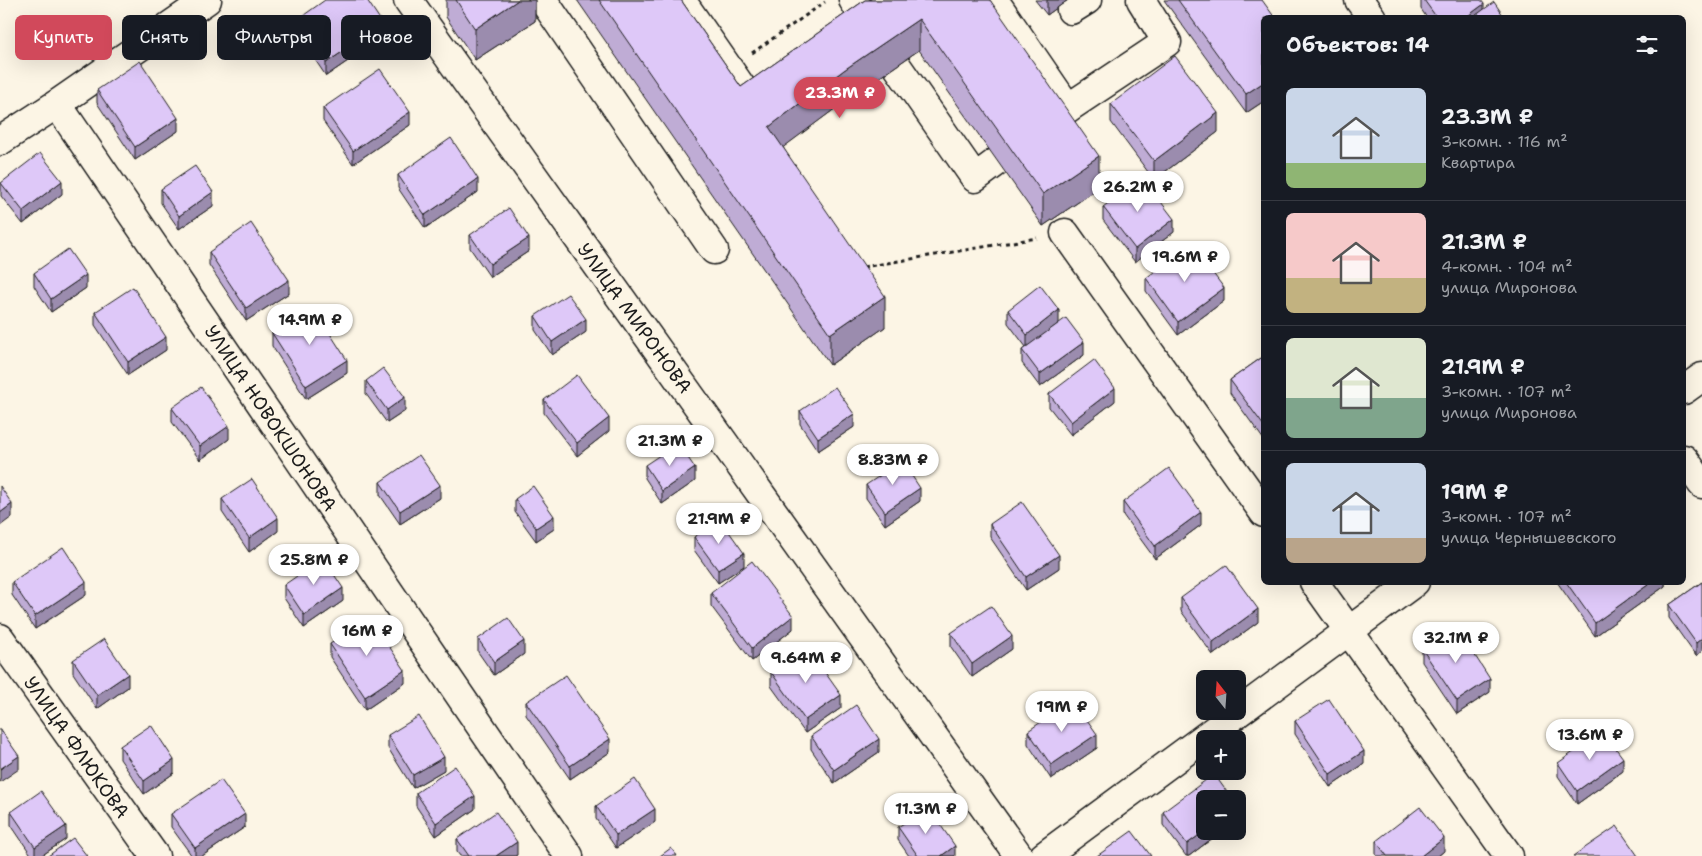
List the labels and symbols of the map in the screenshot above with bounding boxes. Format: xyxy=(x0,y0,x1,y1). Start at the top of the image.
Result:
pin: 23.3M ₽ xyxy=(794,76,886,119)
pin: 26.2M ₽ xyxy=(1092,170,1184,213)
street label: УЛИЦА МИРОНОВА xyxy=(572,238,698,399)
pin: 19.6M ₽ xyxy=(1139,240,1231,283)
pin: 14.9M ₽ xyxy=(264,304,356,346)
street label: УЛИЦА НОВОКШОНОВА xyxy=(199,320,343,517)
pin: 21.3M ₽ xyxy=(624,424,716,467)
pin: 8.83M ₽ xyxy=(847,444,939,486)
pin: 21.9M ₽ xyxy=(673,502,765,545)
pin: 25.8M ₽ xyxy=(268,544,360,586)
pin: 16M ₽ xyxy=(332,614,402,657)
pin: 32.1M ₽ xyxy=(1410,622,1502,664)
pin: 9.64M ₽ xyxy=(760,642,852,684)
north arrow xyxy=(1196,670,1246,720)
street label: УЛИЦА ФЛЮКОВА xyxy=(18,671,135,823)
pin: 19M ₽ xyxy=(1027,690,1097,733)
pin: 13.6M ₽ xyxy=(1544,718,1636,761)
pin: 11.3M ₽ xyxy=(880,792,972,835)

